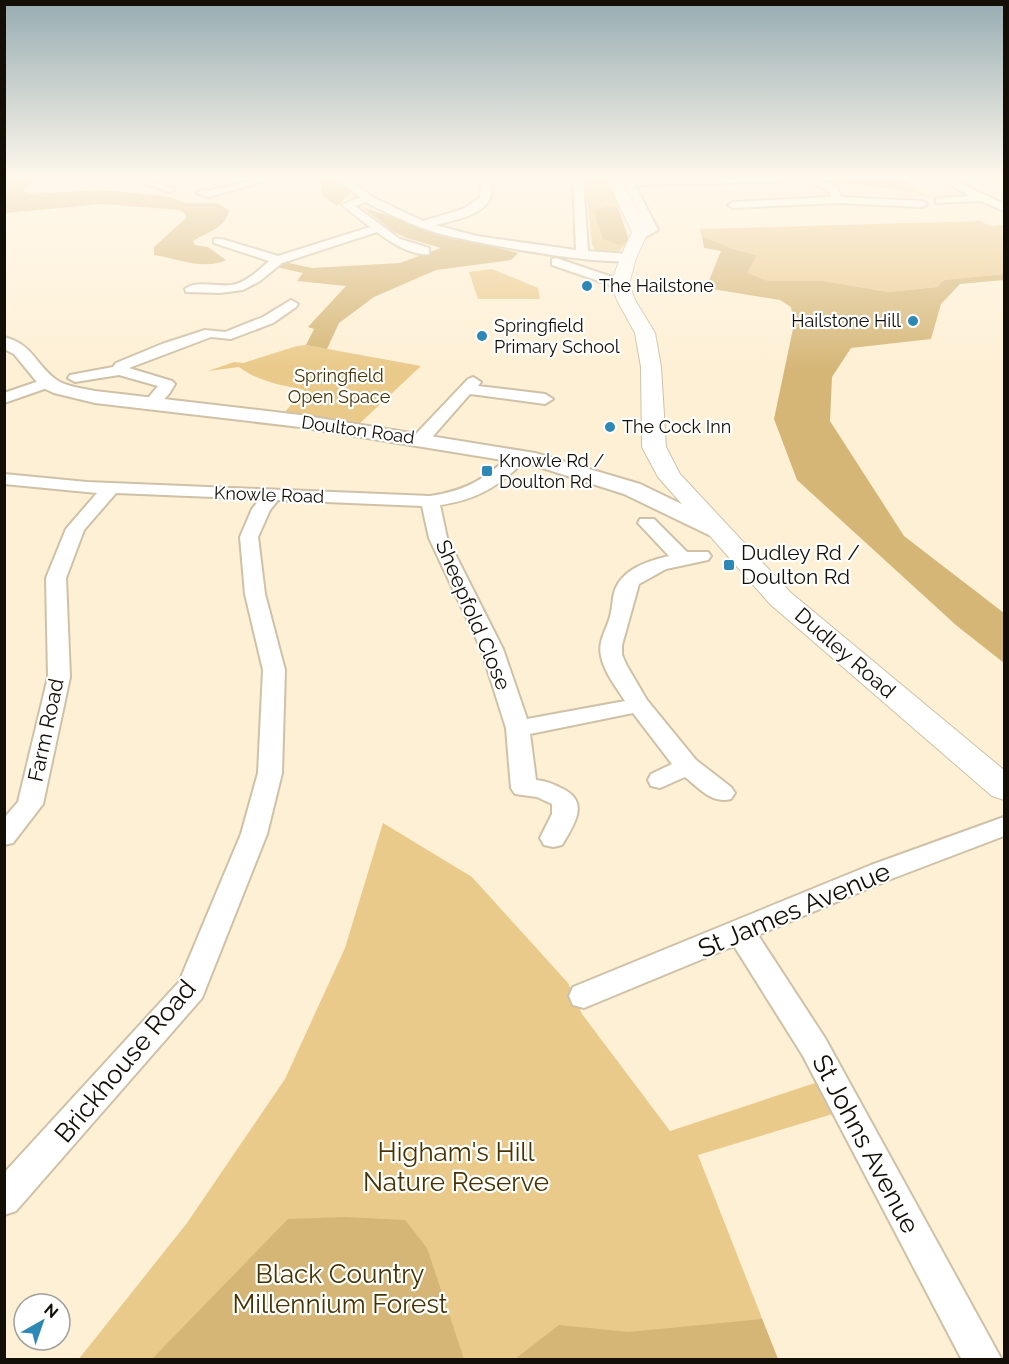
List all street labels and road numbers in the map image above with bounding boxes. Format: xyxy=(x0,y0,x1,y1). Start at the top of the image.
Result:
street label: Doulton Road xyxy=(300,411,416,448)
street label: Knowle Road xyxy=(214,482,325,507)
street label: Sheepfold Close xyxy=(431,536,516,694)
street label: Dudley Road xyxy=(790,602,901,703)
street label: Farm Road xyxy=(22,676,69,784)
street label: St James Avenue xyxy=(694,856,894,964)
street label: Brickhouse Road xyxy=(48,974,202,1148)
street label: St Johns Avenue xyxy=(806,1050,926,1238)

